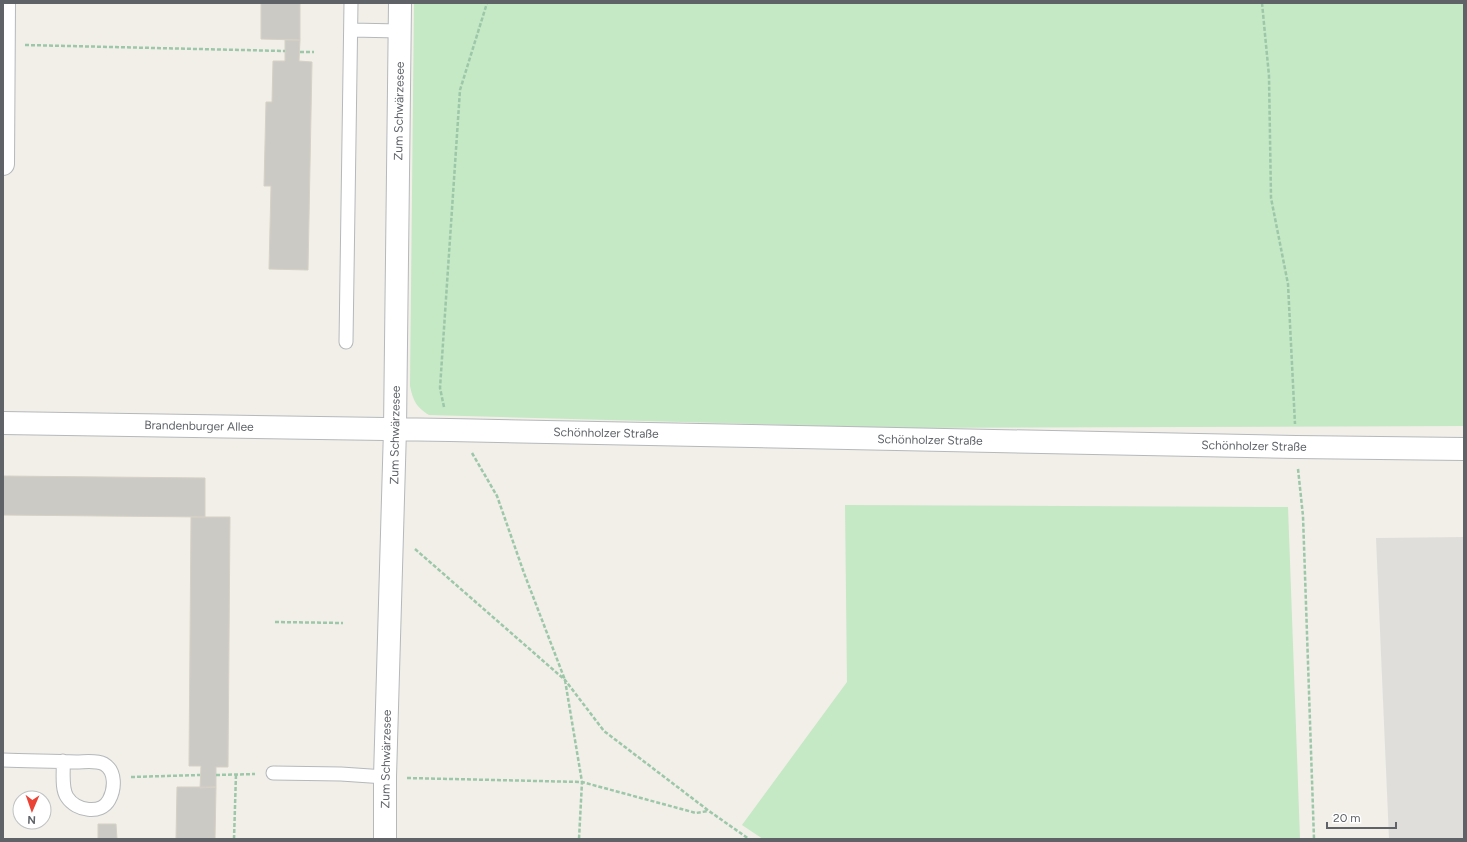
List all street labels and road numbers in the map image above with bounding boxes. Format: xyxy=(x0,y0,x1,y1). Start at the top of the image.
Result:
street label: Zum Schwärzesee xyxy=(391,61,407,160)
street label: Zum Schwärzesee xyxy=(387,385,403,484)
street label: Brandenburger Allee xyxy=(144,418,254,434)
street label: Schönholzer Straße xyxy=(553,425,659,441)
street label: Schönholzer Straße xyxy=(877,432,983,448)
street label: Schönholzer Straße xyxy=(1201,438,1307,454)
street label: Zum Schwärzesee xyxy=(378,709,394,808)

